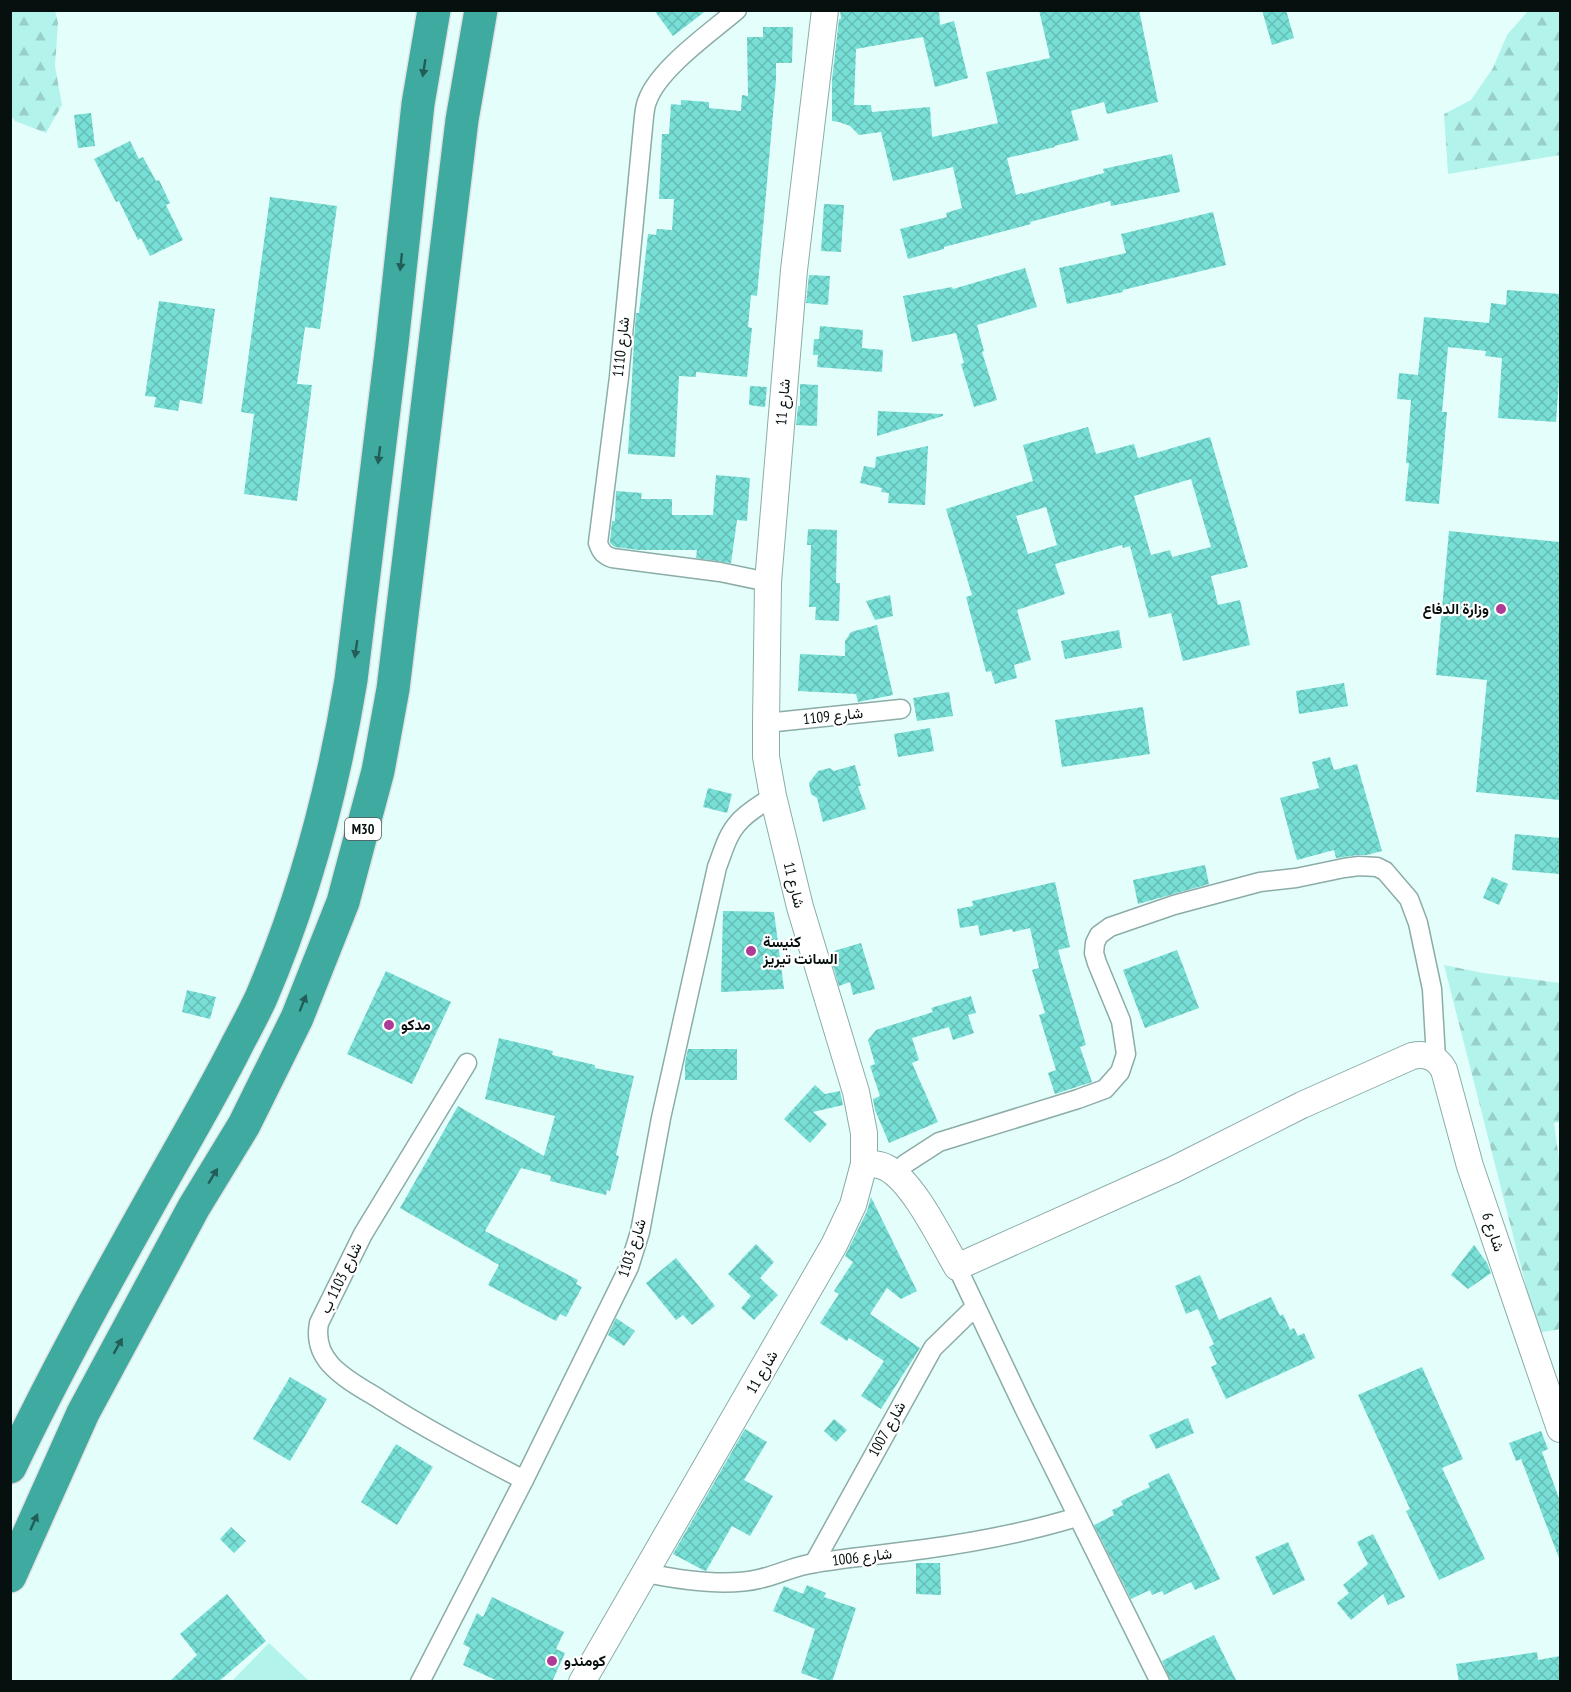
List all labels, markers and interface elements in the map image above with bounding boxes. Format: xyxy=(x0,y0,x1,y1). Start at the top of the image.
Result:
one-way arrow xyxy=(419,59,428,78)
one-way arrow xyxy=(396,252,406,271)
street label: شارع 1110 xyxy=(608,316,635,378)
street label: شارع 11 xyxy=(771,378,796,426)
one-way arrow xyxy=(374,446,384,465)
place label: وزارة الدفاع xyxy=(1423,599,1489,619)
marker: وزارة الدفاع xyxy=(1494,602,1508,616)
one-way arrow xyxy=(351,640,360,659)
street label: شارع 1109 xyxy=(802,703,864,730)
road number: M30 xyxy=(345,818,381,840)
street label: شارع 11 xyxy=(778,860,809,911)
place label: كنيسة السانت تيريز xyxy=(762,932,838,968)
marker: كنيسة السانت تيريز xyxy=(744,944,758,958)
one-way arrow xyxy=(299,994,308,1012)
place label: مدكو xyxy=(401,1015,431,1034)
marker: مدكو xyxy=(382,1018,396,1032)
one-way arrow xyxy=(208,1167,218,1184)
street label: شارع 6 xyxy=(1476,1210,1509,1255)
street label: شارع 1103 xyxy=(613,1216,652,1280)
street label: شارع 1103 ب xyxy=(315,1239,368,1317)
one-way arrow xyxy=(113,1337,123,1354)
street label: شارع 11 xyxy=(742,1347,783,1398)
street label: شارع 1007 xyxy=(864,1398,911,1461)
one-way arrow xyxy=(29,1513,39,1531)
street label: شارع 1006 xyxy=(831,1543,893,1572)
place label: كومندو xyxy=(564,1651,606,1670)
marker: كومندو xyxy=(545,1654,559,1668)

